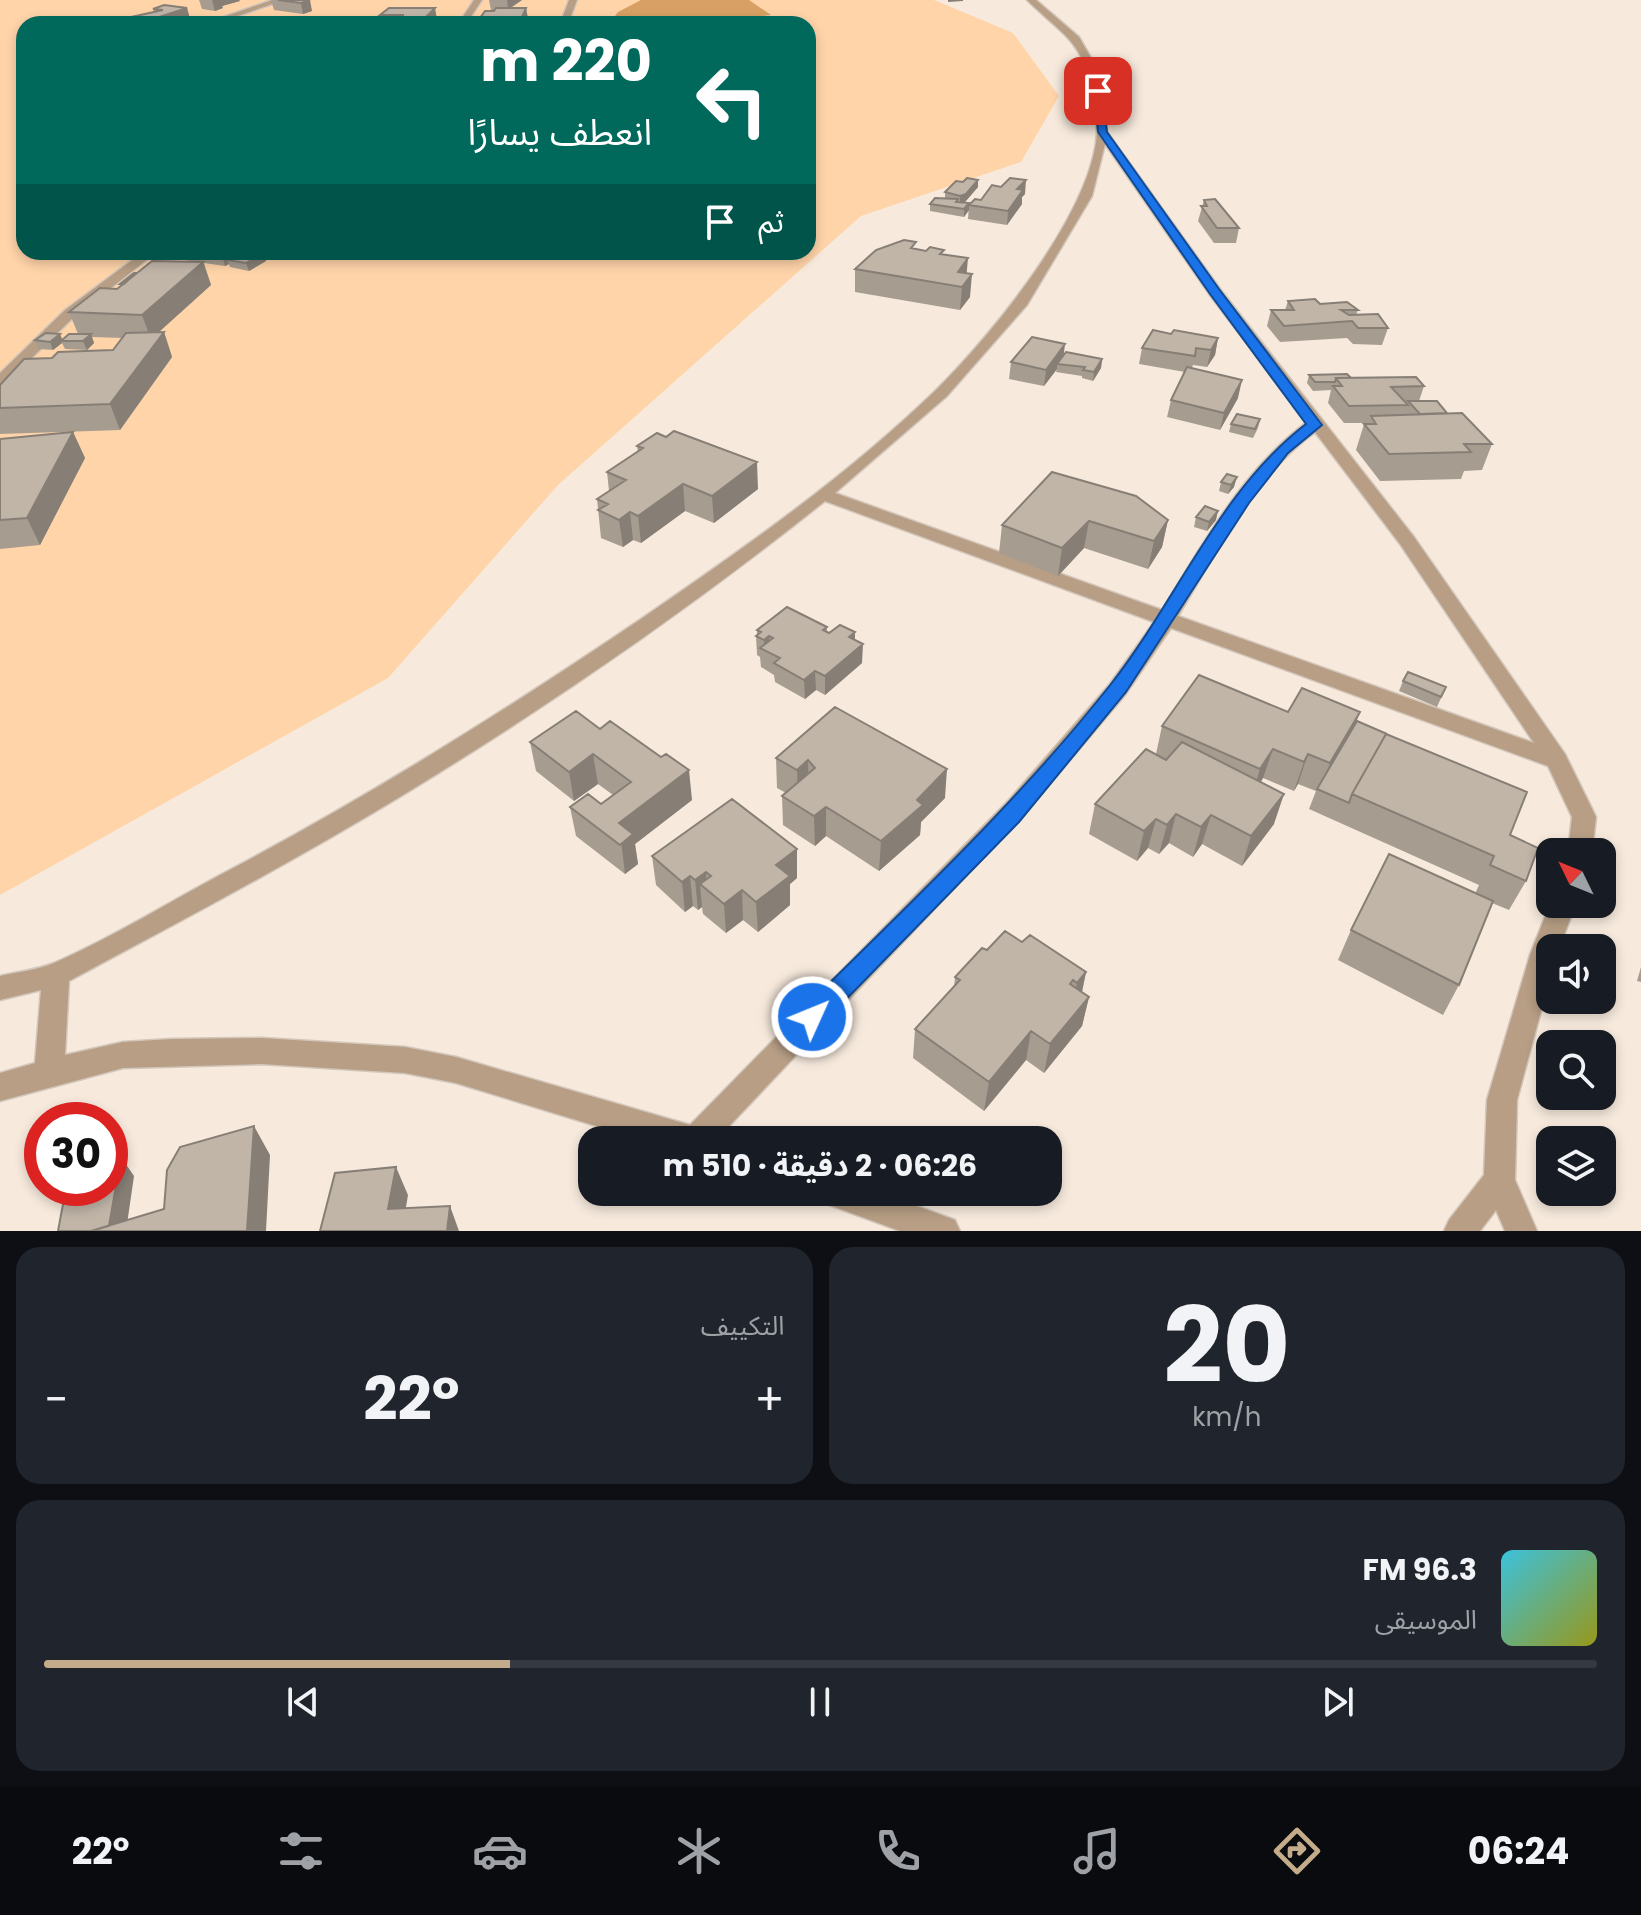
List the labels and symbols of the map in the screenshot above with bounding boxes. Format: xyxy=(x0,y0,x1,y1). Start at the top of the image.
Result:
pin xyxy=(1064,57,1132,125)
north arrow xyxy=(1536,838,1616,918)
position arrow xyxy=(770,975,854,1059)
speed limit sign: 30 xyxy=(24,1102,128,1206)

